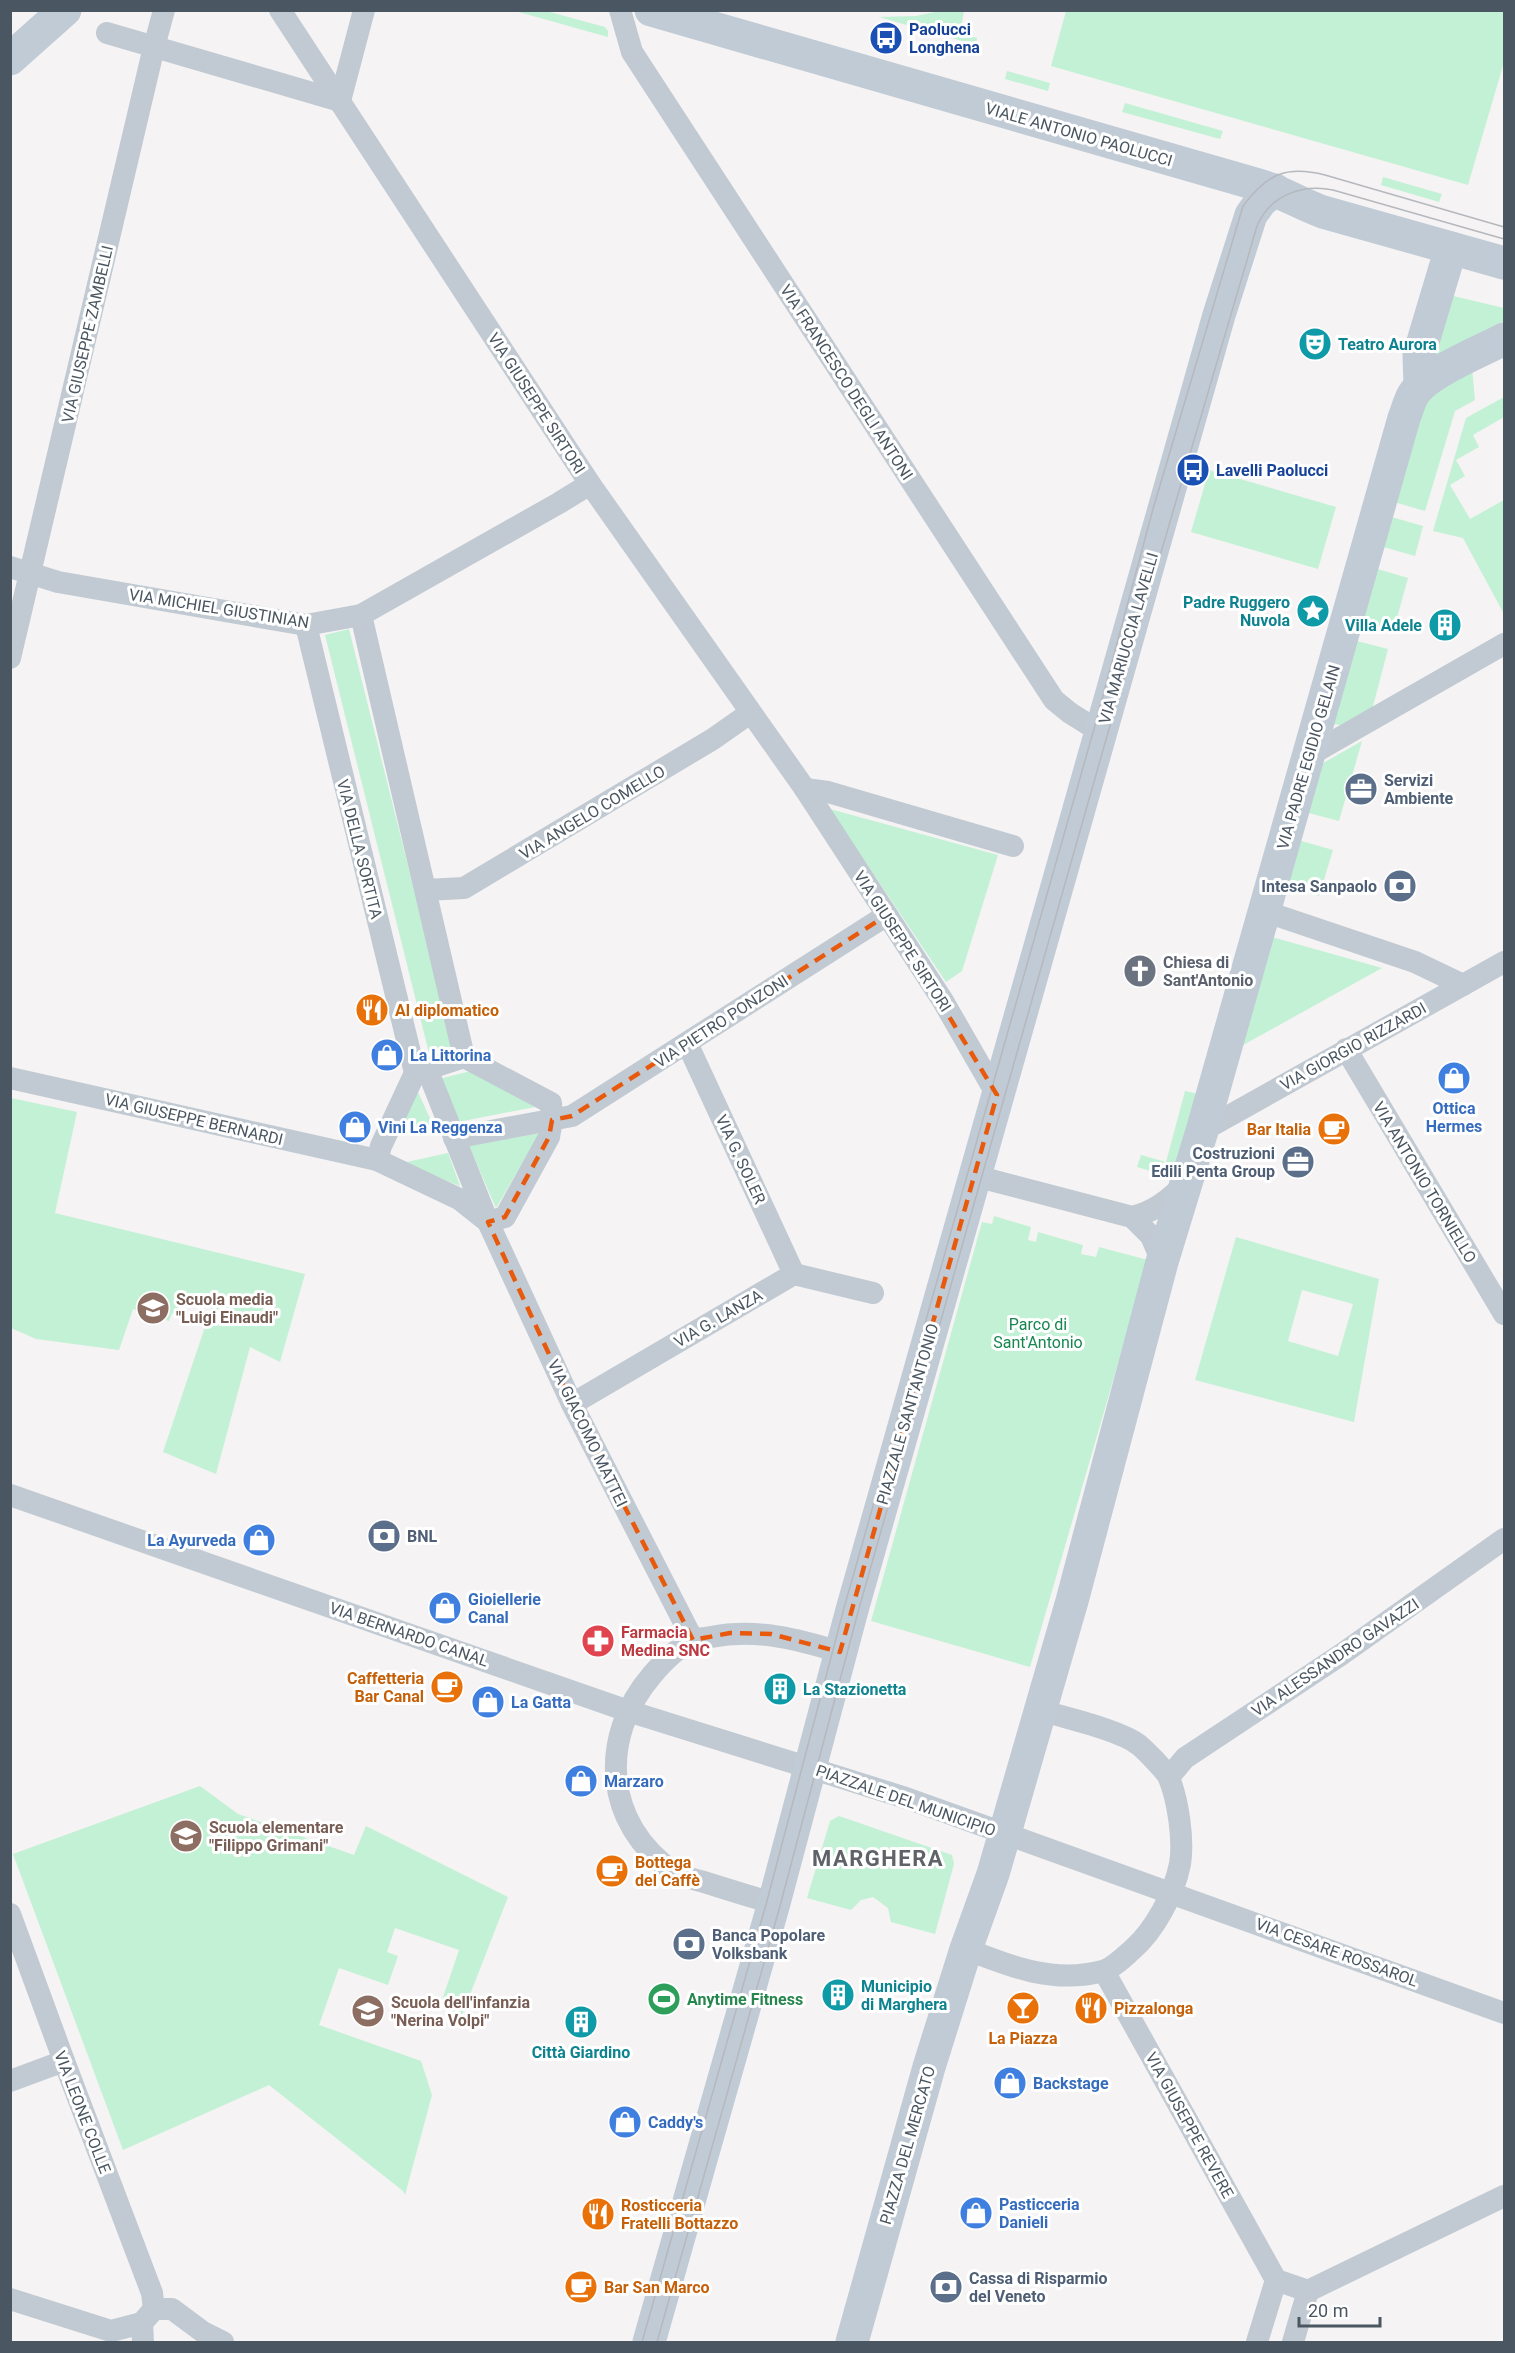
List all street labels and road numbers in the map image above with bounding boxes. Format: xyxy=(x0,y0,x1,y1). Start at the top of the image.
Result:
street label: VIALE ANTONIO PAOLUCCI xyxy=(983,99,1175,170)
street label: VIA GIUSEPPE ZAMBELLI xyxy=(58,244,117,425)
street label: VIA FRANCESCO DEGLI ANTONI xyxy=(776,281,917,484)
street label: VIA GIUSEPPE SIRTORI xyxy=(484,329,589,477)
street label: VIA MARIUCCIA LAVELLI xyxy=(1095,550,1162,726)
street label: VIA MICHIEL GIUSTINIAN xyxy=(128,585,310,632)
street label: VIA PADRE EGIDIO GELAIN xyxy=(1273,663,1344,852)
street label: VIA ANGELO COMELLO xyxy=(516,761,668,863)
street label: VIA DELLA SORTITA xyxy=(333,777,386,921)
street label: VIA GIUSEPPE SIRTORI xyxy=(850,867,955,1015)
street label: VIA PIETRO PONZONI xyxy=(651,971,792,1072)
street label: VIA GIORGIO RIZZARDI xyxy=(1277,998,1430,1095)
street label: VIA GIUSEPPE BERNARDI xyxy=(103,1090,285,1149)
street label: VIA ANTONIO TORNIELLO xyxy=(1369,1098,1480,1266)
street label: VIA G. SOLER xyxy=(712,1112,770,1207)
street label: VIA G. LANZA xyxy=(671,1285,766,1351)
street label: PIAZZALE SANT'ANTONIO xyxy=(872,1321,942,1507)
street label: VIA GIACOMO MATTEI xyxy=(544,1357,631,1510)
street label: VIA ALESSANDRO GAVAZZI xyxy=(1248,1594,1423,1721)
street label: VIA BERNARDO CANAL xyxy=(327,1598,491,1671)
street label: PIAZZALE DEL MUNICIPIO xyxy=(813,1761,998,1840)
street label: VIA CESARE ROSSAROL xyxy=(1253,1914,1421,1991)
street label: VIA LEONE COLLE xyxy=(50,2048,115,2176)
street label: VIA GIUSEPPE REVERE xyxy=(1142,2049,1238,2201)
street label: PIAZZA DEL MERCATO xyxy=(876,2064,939,2227)

